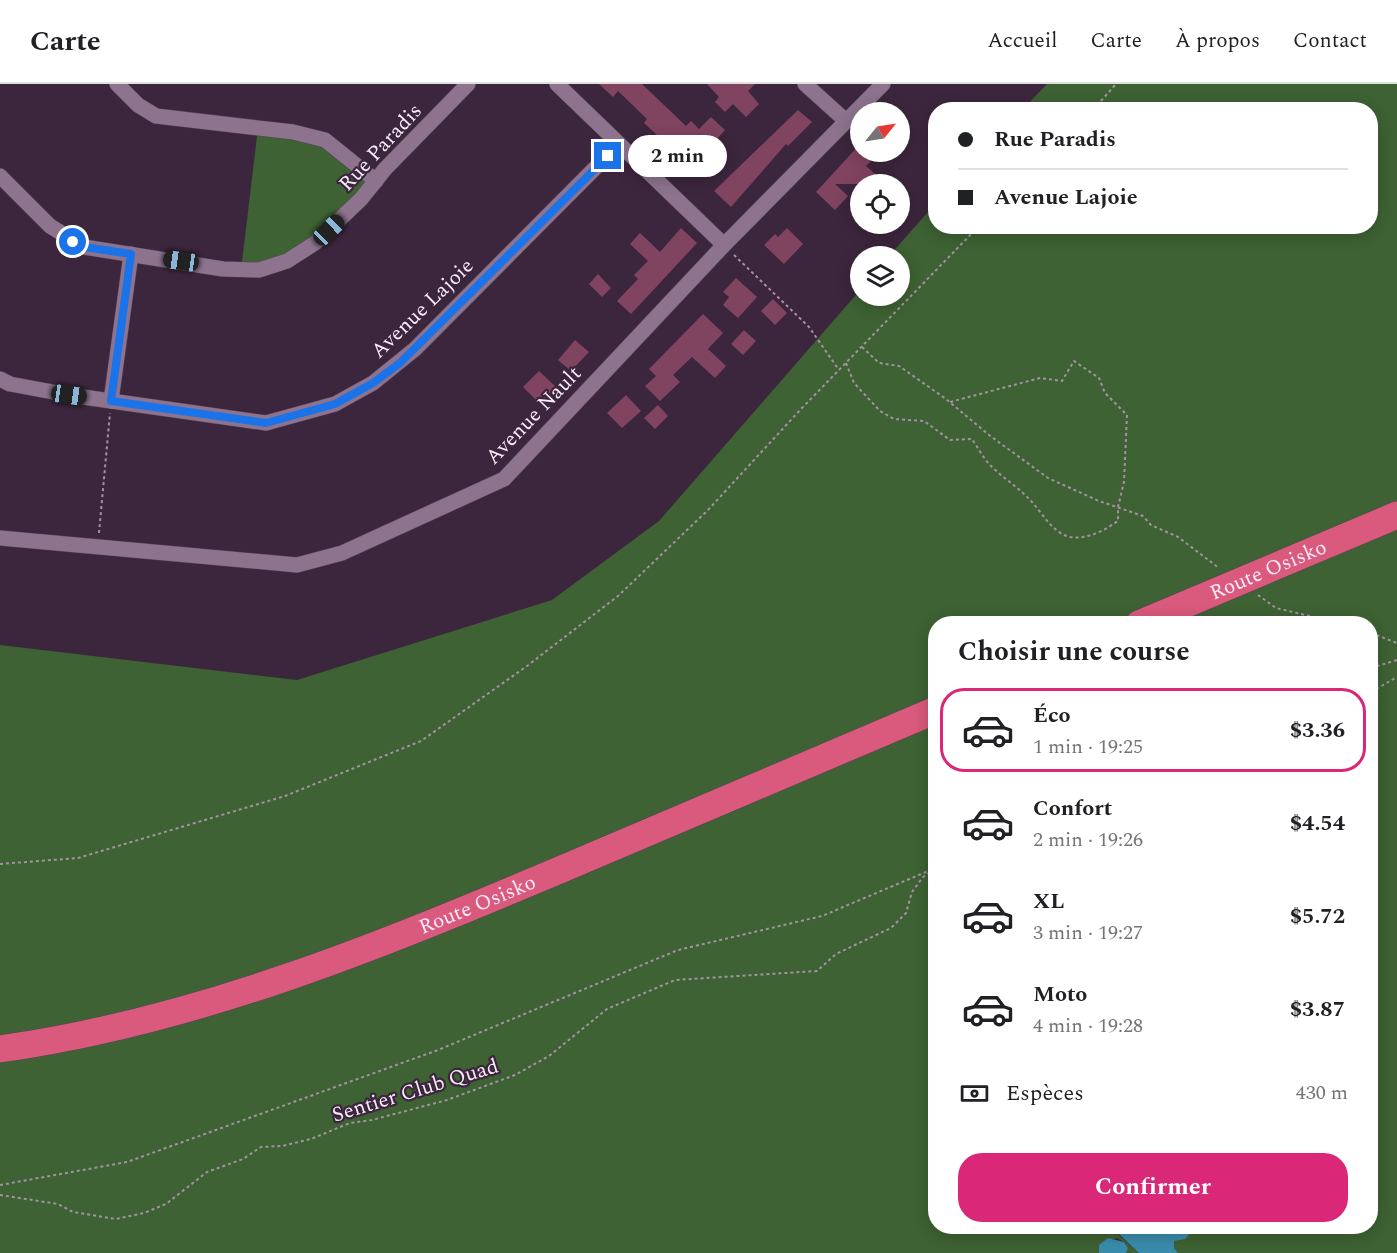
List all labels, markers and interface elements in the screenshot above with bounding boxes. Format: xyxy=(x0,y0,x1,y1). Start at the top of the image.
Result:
text: Carte xyxy=(30,20,101,63)
text: Accueil xyxy=(987,25,1058,57)
text: Carte xyxy=(1091,25,1142,57)
text: À propos xyxy=(1175,25,1260,57)
text: Contact xyxy=(1293,25,1367,57)
street label: Rue Paradis xyxy=(331,96,430,199)
north arrow xyxy=(850,102,910,162)
map controls xyxy=(850,102,910,306)
text: Rue Paradis xyxy=(994,123,1116,156)
callout: 2 min xyxy=(629,135,728,177)
text: 2 min xyxy=(651,141,704,171)
route end xyxy=(594,142,621,169)
button: locate xyxy=(850,174,910,234)
text: Avenue Lajoie xyxy=(994,181,1138,214)
car xyxy=(310,211,348,249)
route start xyxy=(59,228,86,255)
button: layers xyxy=(850,246,910,306)
car xyxy=(162,250,200,272)
street label: Avenue Lajoie xyxy=(364,251,482,366)
street label: Avenue Nault xyxy=(478,359,589,472)
car xyxy=(50,384,88,406)
street label: Route Osisko xyxy=(1205,532,1332,609)
text: Choisir une course xyxy=(958,631,1190,673)
text: Éco xyxy=(1033,699,1071,732)
icon: car xyxy=(961,703,1015,757)
text: $3.36 xyxy=(1290,714,1345,747)
text: 1 min · 19:25 xyxy=(1033,732,1143,762)
text: Confort xyxy=(1033,792,1112,825)
icon: car xyxy=(961,796,1015,850)
text: $4.54 xyxy=(1290,807,1345,840)
text: 2 min · 19:26 xyxy=(1033,825,1143,855)
street label: Route Osisko xyxy=(414,867,541,944)
text: XL xyxy=(1033,885,1064,918)
icon: car xyxy=(961,889,1015,943)
text: $5.72 xyxy=(1290,900,1345,933)
text: 3 min · 19:27 xyxy=(1033,918,1143,948)
text: Moto xyxy=(1033,978,1087,1011)
icon: car xyxy=(961,982,1015,1036)
text: $3.87 xyxy=(1290,993,1345,1026)
text: 4 min · 19:28 xyxy=(1033,1011,1143,1041)
street label: Sentier Club Quad xyxy=(328,1050,503,1131)
icon: cash xyxy=(958,1077,991,1110)
text: Espèces xyxy=(1006,1077,1084,1110)
text: 430 m xyxy=(1296,1078,1348,1108)
button: Confirmer xyxy=(958,1153,1348,1222)

